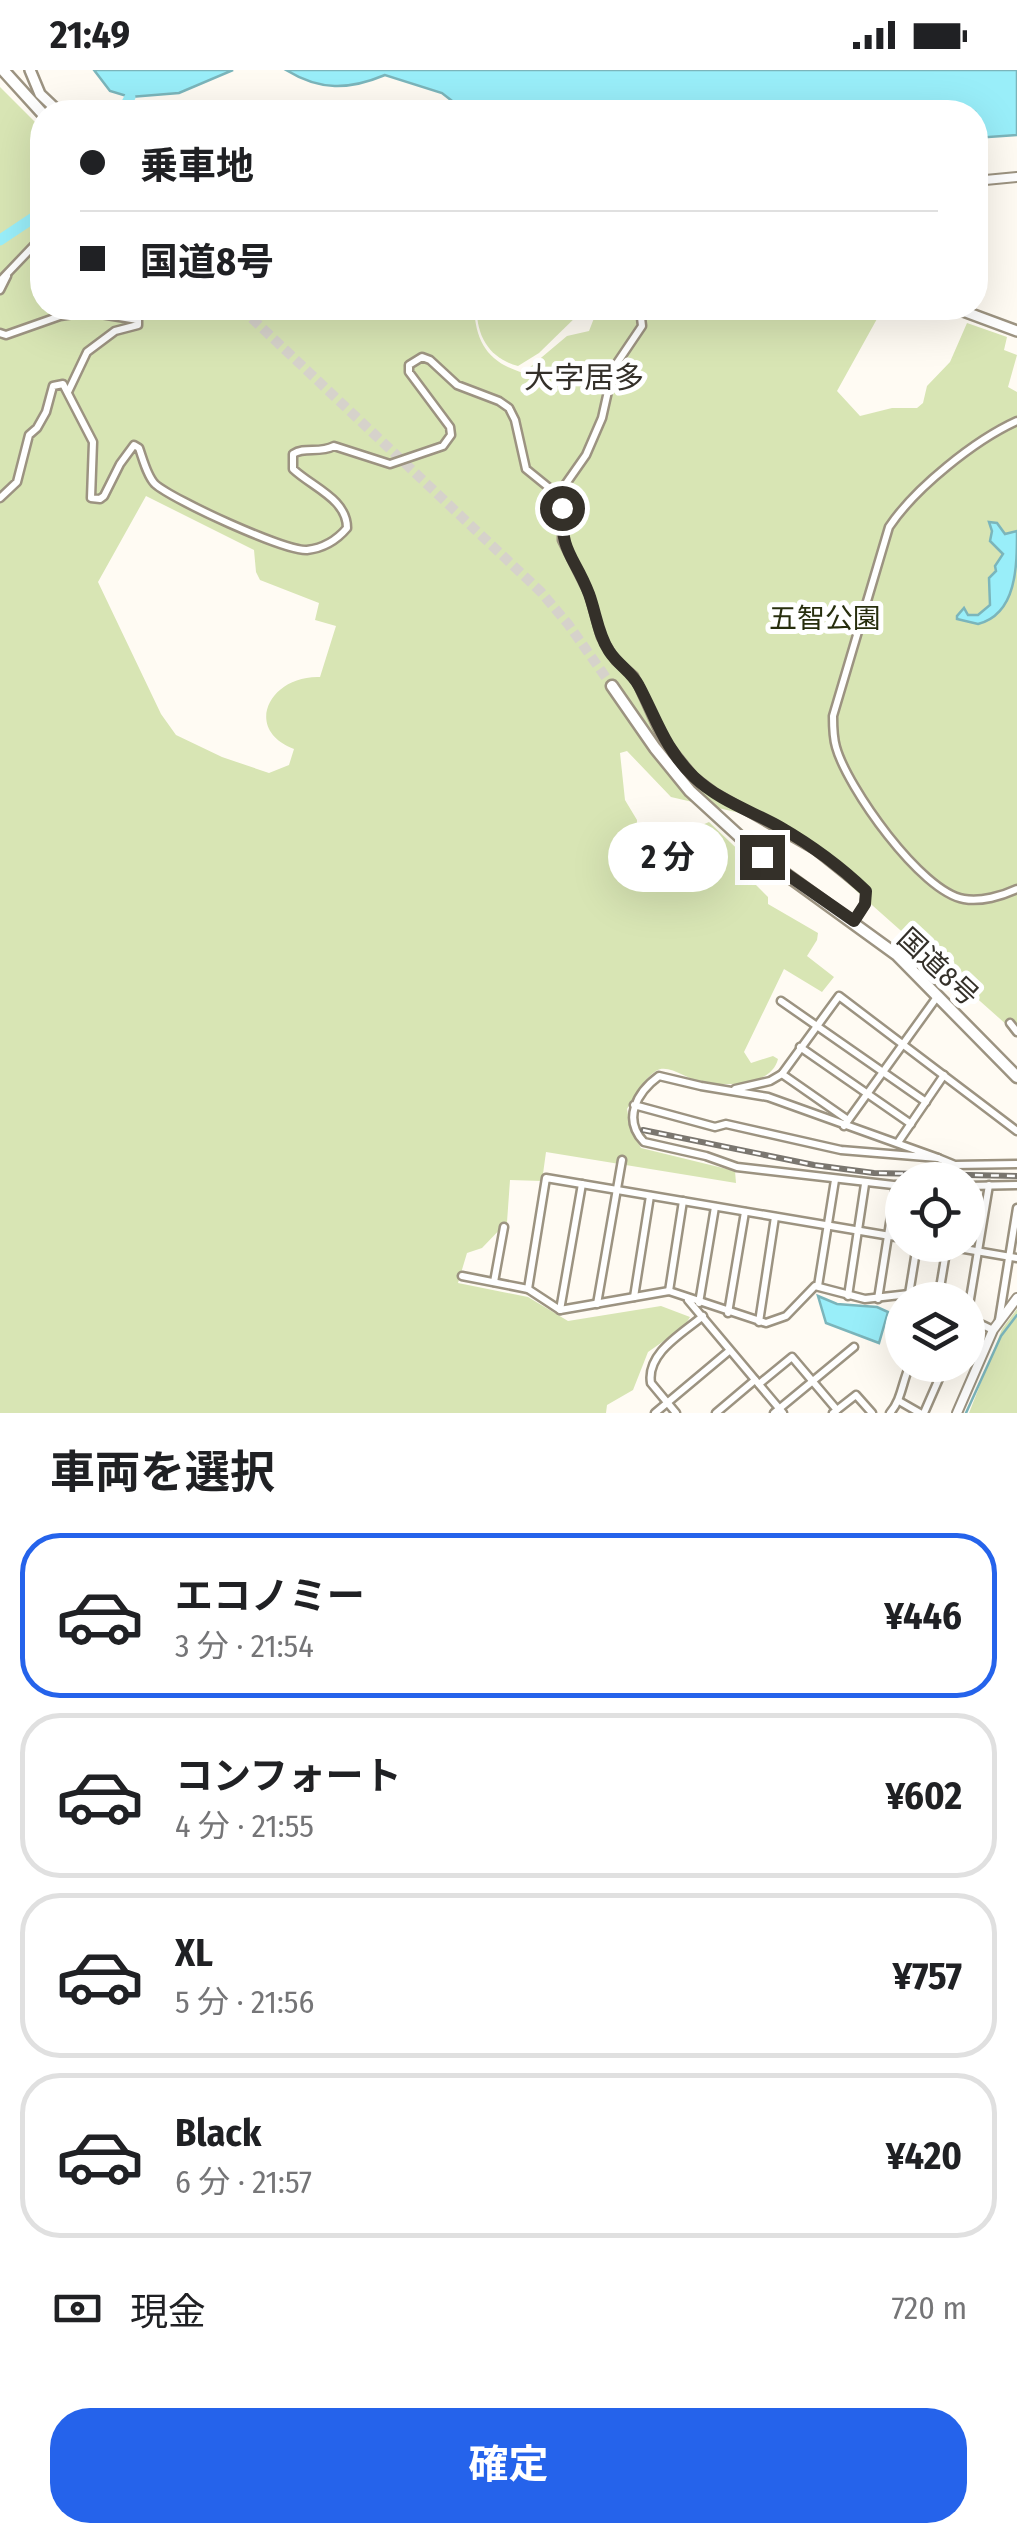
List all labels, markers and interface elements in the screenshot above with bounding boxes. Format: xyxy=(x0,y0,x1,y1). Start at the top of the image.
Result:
text: 21:49 xyxy=(50,12,130,58)
text: 乗車地 xyxy=(140,143,254,189)
text: 国道8号 xyxy=(140,239,274,285)
district label: 大字居多 xyxy=(524,360,644,396)
route start xyxy=(540,486,585,531)
park label: 五智公園 xyxy=(769,602,881,635)
callout: 2 分 xyxy=(607,822,727,892)
route end xyxy=(740,835,785,880)
text: 2 分 xyxy=(641,838,695,876)
street label: 国道8号 xyxy=(891,922,985,1012)
map controls xyxy=(885,1162,985,1382)
button: locate xyxy=(885,1162,985,1262)
button: layers xyxy=(885,1282,985,1382)
text: 車両を選択 xyxy=(50,1446,275,1500)
icon: car xyxy=(55,1571,145,1661)
text: エコノミー xyxy=(175,1573,365,1619)
text: ¥446 xyxy=(884,1593,962,1639)
text: 3 分 · 21:54 xyxy=(175,1627,314,1665)
icon: car xyxy=(55,1751,145,1841)
text: コンフォート xyxy=(175,1753,402,1799)
text: ¥602 xyxy=(886,1773,962,1819)
text: 4 分 · 21:55 xyxy=(175,1807,314,1845)
text: XL xyxy=(175,1930,213,1976)
icon: car xyxy=(55,1931,145,2021)
text: ¥757 xyxy=(893,1953,962,1999)
text: 5 分 · 21:56 xyxy=(175,1983,314,2021)
text: Black xyxy=(175,2110,261,2156)
icon: car xyxy=(55,2111,145,2201)
text: ¥420 xyxy=(886,2133,962,2179)
text: 6 分 · 21:57 xyxy=(175,2163,312,2201)
icon: cash xyxy=(50,2281,105,2336)
text: 現金 xyxy=(130,2289,206,2335)
text: 720 m xyxy=(891,2289,967,2327)
button: 確定 xyxy=(50,2408,967,2523)

